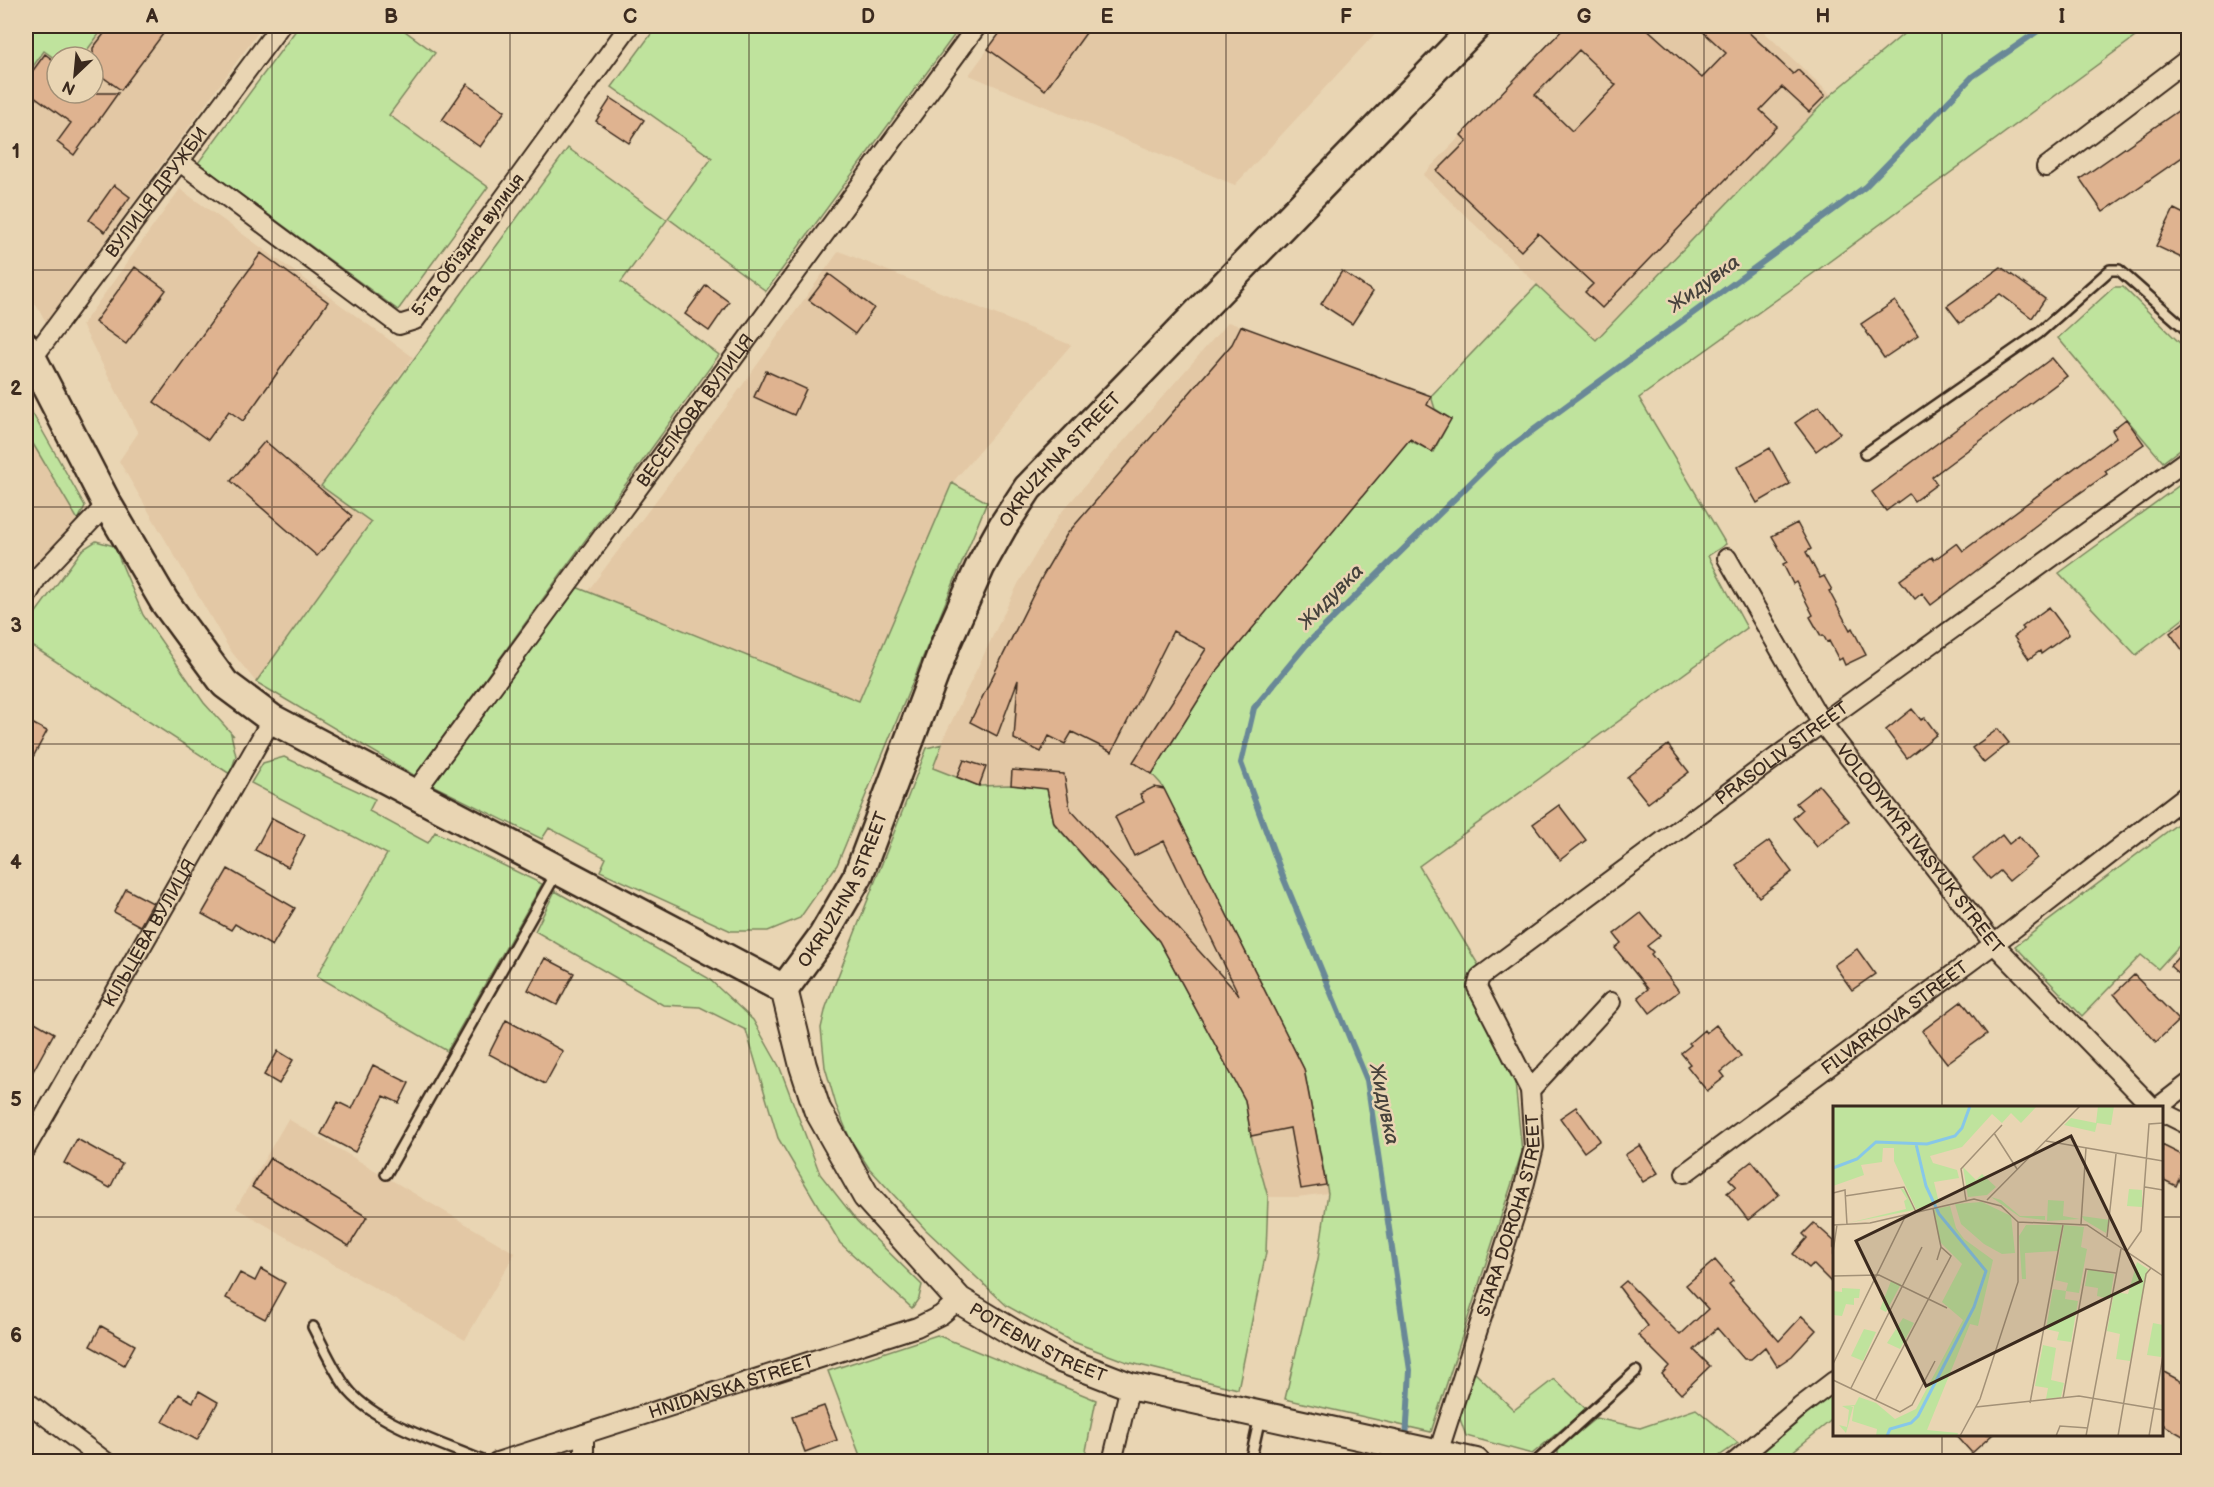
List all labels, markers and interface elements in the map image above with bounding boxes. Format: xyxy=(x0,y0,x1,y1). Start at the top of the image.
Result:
text: A xyxy=(145,5,159,29)
text: B xyxy=(384,5,398,29)
text: C xyxy=(623,5,637,29)
text: D xyxy=(861,5,875,29)
text: E xyxy=(1101,5,1114,29)
text: F xyxy=(1340,5,1352,29)
text: G xyxy=(1577,5,1592,29)
text: H xyxy=(1816,5,1830,29)
text: I xyxy=(2059,5,2065,29)
north arrow xyxy=(45,45,105,105)
text: N xyxy=(60,76,79,98)
street label: ВУЛИЦЯ ДРУЖБИ xyxy=(101,123,211,261)
text: 1 xyxy=(12,140,20,164)
street label: 5-та Обʼїздна вулиця xyxy=(407,169,529,321)
water label: Жидувка xyxy=(1663,250,1745,319)
street label: ВЕСЕЛКОВА ВУЛИЦЯ xyxy=(632,330,758,491)
text: 2 xyxy=(10,377,22,401)
street label: OKRUZHNA STREET xyxy=(995,388,1125,531)
water label: Жидувка xyxy=(1292,559,1369,636)
text: 3 xyxy=(10,614,22,638)
street label: PRASOLIV STREET xyxy=(1711,697,1853,809)
street label: VOLODYMYR IVASYUK STREET xyxy=(1832,740,2008,958)
street label: OKRUZHNA STREET xyxy=(793,809,892,971)
text: 4 xyxy=(10,851,22,875)
street label: КІЛЬЦЕВА ВУЛИЦЯ xyxy=(99,855,200,1011)
street label: FILVARKOVA STREET xyxy=(1817,956,1972,1079)
water label: Жидувка xyxy=(1363,1060,1404,1147)
text: 5 xyxy=(10,1088,22,1112)
inset map xyxy=(1833,1106,2163,1436)
street label: STARA DOROHA STREET xyxy=(1472,1113,1545,1319)
street label: POTEBNI STREET xyxy=(966,1298,1110,1386)
text: 6 xyxy=(10,1324,22,1348)
street label: HNIDAVSKA STREET xyxy=(646,1350,817,1423)

